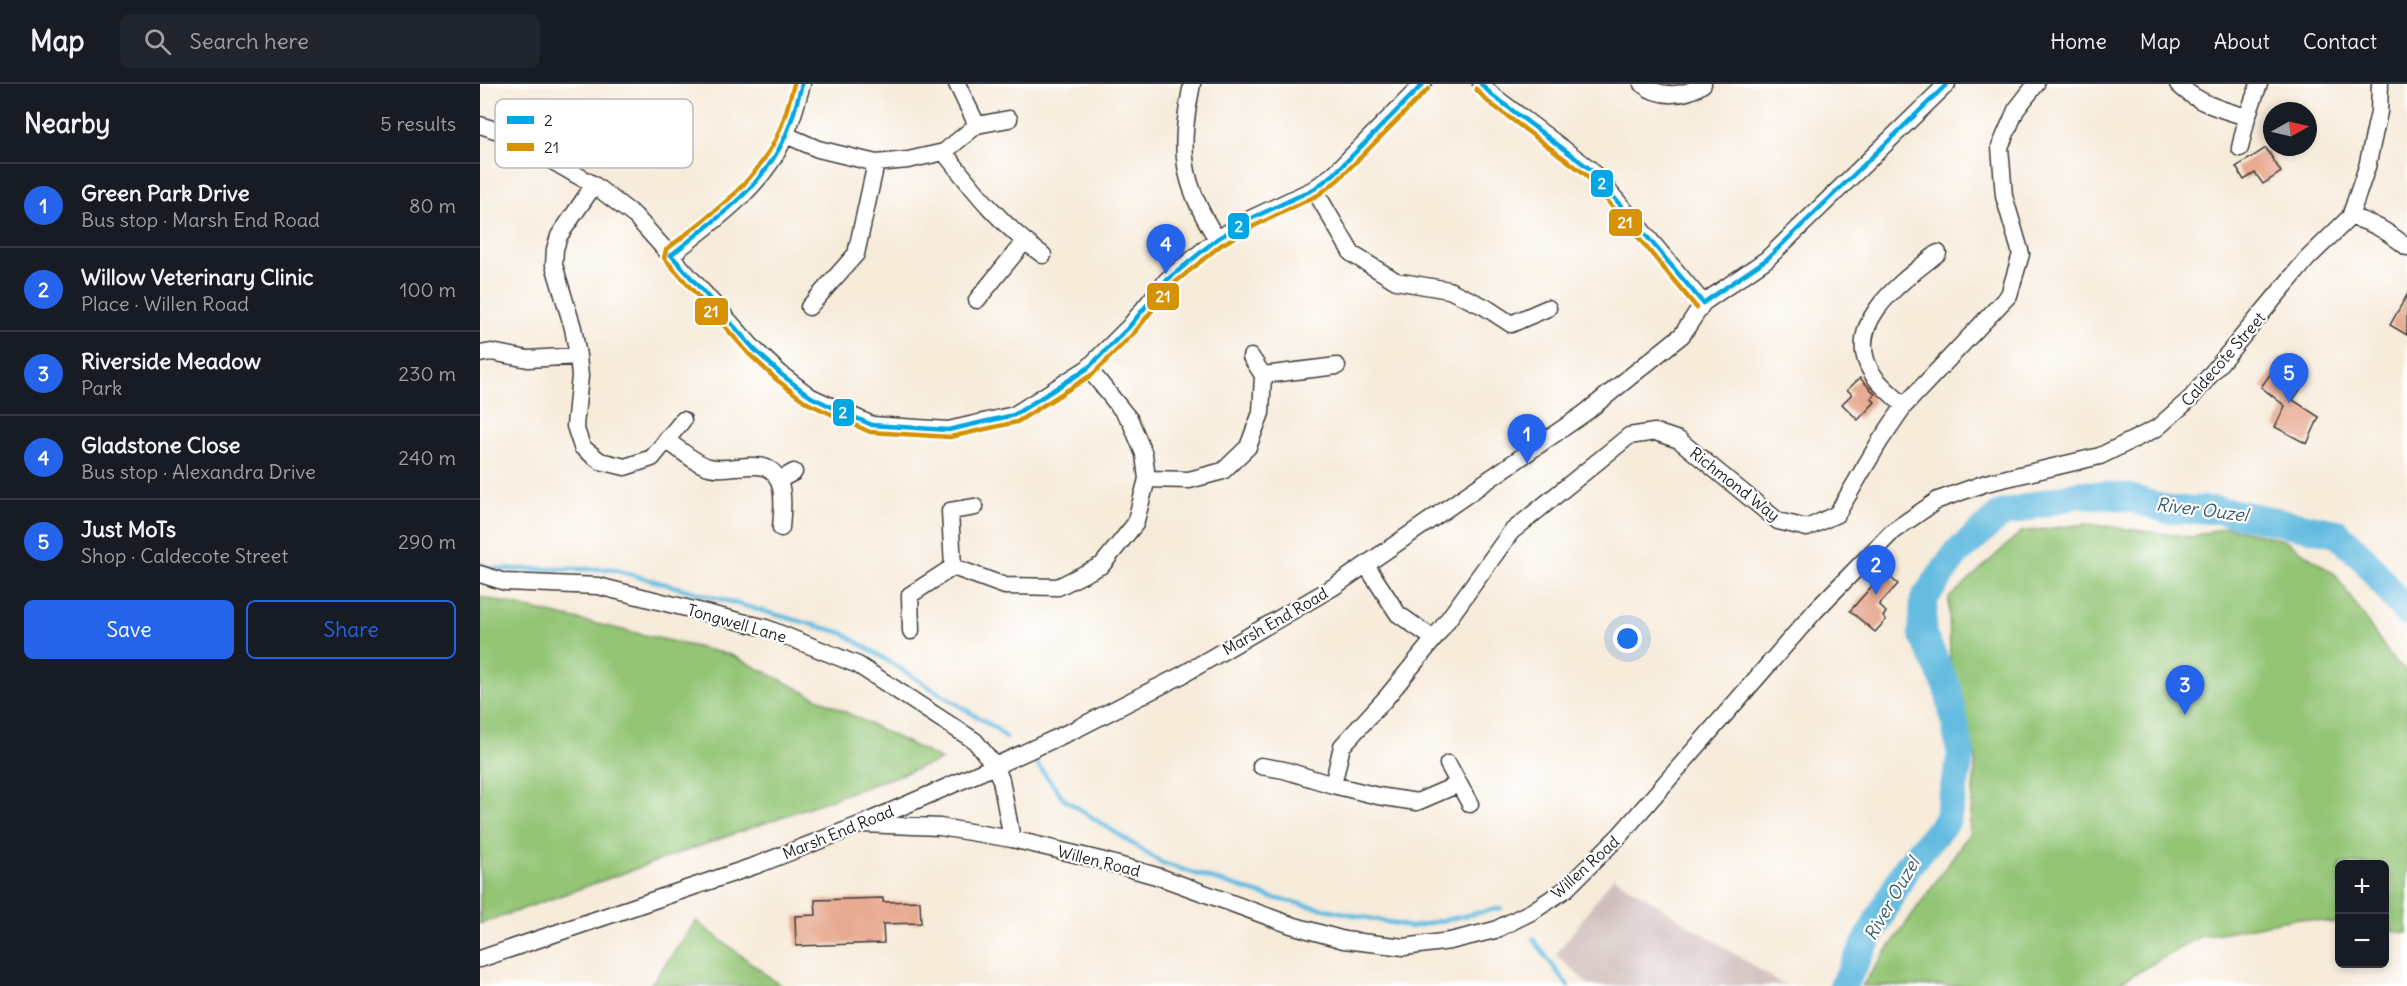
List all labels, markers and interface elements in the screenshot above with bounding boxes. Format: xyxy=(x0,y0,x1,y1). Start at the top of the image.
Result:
search box xyxy=(120,14,540,68)
text: Map xyxy=(30,23,84,59)
icon: search xyxy=(141,25,174,58)
text: Search here xyxy=(189,27,309,55)
text: Home xyxy=(2050,28,2107,55)
text: Map xyxy=(2140,28,2181,55)
text: About xyxy=(2214,28,2270,55)
text: Contact xyxy=(2303,28,2377,55)
legend xyxy=(495,99,693,168)
north arrow xyxy=(2263,102,2317,156)
text: Nearby xyxy=(24,107,110,140)
text: 2 xyxy=(544,110,553,130)
text: 5 results xyxy=(380,111,456,136)
text: 21 xyxy=(544,137,559,157)
line badge: 2 xyxy=(1590,169,1614,198)
text: 2 xyxy=(1598,173,1607,193)
text: Green Park Drive xyxy=(81,179,250,207)
text: 1 xyxy=(40,193,47,218)
text: 80 m xyxy=(409,193,456,218)
text: Bus stop · Marsh End Road xyxy=(81,207,320,232)
line badge: 21 xyxy=(1608,208,1643,237)
line badge: 2 xyxy=(1227,212,1250,240)
text: 21 xyxy=(1617,212,1633,232)
text: 2 xyxy=(1235,216,1244,236)
pin: 4 xyxy=(1146,224,1186,274)
text: Willow Veterinary Clinic xyxy=(81,263,314,291)
text: 2 xyxy=(38,277,49,302)
text: 100 m xyxy=(399,277,456,302)
line badge: 21 xyxy=(1146,282,1180,311)
text: 21 xyxy=(1155,286,1171,306)
text: Place · Willen Road xyxy=(81,291,249,316)
line badge: 21 xyxy=(694,297,729,326)
text: 21 xyxy=(703,301,719,321)
street label: Caldecote Street xyxy=(2177,307,2270,410)
text: Riverside Meadow xyxy=(81,347,261,375)
pin: 5 xyxy=(2270,354,2308,403)
text: 3 xyxy=(38,361,49,386)
text: 230 m xyxy=(398,361,456,386)
text: Park xyxy=(81,375,122,400)
line badge: 2 xyxy=(832,398,855,427)
text: 2 xyxy=(839,402,848,422)
pin: 1 xyxy=(1508,414,1546,464)
text: Gladstone Close xyxy=(81,431,240,459)
street label: Richmond Way xyxy=(1686,443,1784,525)
text: 4 xyxy=(38,445,49,470)
text: 240 m xyxy=(398,445,456,470)
text: Bus stop · Alexandra Drive xyxy=(81,459,316,484)
water label: River Ouzel xyxy=(2155,492,2252,527)
text: Just MoTs xyxy=(81,515,176,543)
text: 5 xyxy=(38,529,49,554)
text: 290 m xyxy=(398,529,456,554)
text: Shop · Caldecote Street xyxy=(81,543,288,568)
pin: 2 xyxy=(1856,546,1896,595)
street label: Marsh End Road xyxy=(1219,583,1331,659)
street label: Tongwell Lane xyxy=(685,599,789,647)
button: Save xyxy=(24,600,234,659)
button: Share xyxy=(246,600,456,659)
your location xyxy=(1613,624,1642,653)
pin: 3 xyxy=(2166,666,2204,715)
street label: Marsh End Road xyxy=(779,801,897,863)
street label: Willen Road xyxy=(1547,831,1623,903)
street label: Willen Road xyxy=(1056,841,1142,881)
water label: River Ouzel xyxy=(1859,851,1926,944)
map controls xyxy=(2335,860,2389,968)
button: + xyxy=(2335,860,2389,914)
button: − xyxy=(2335,914,2389,968)

